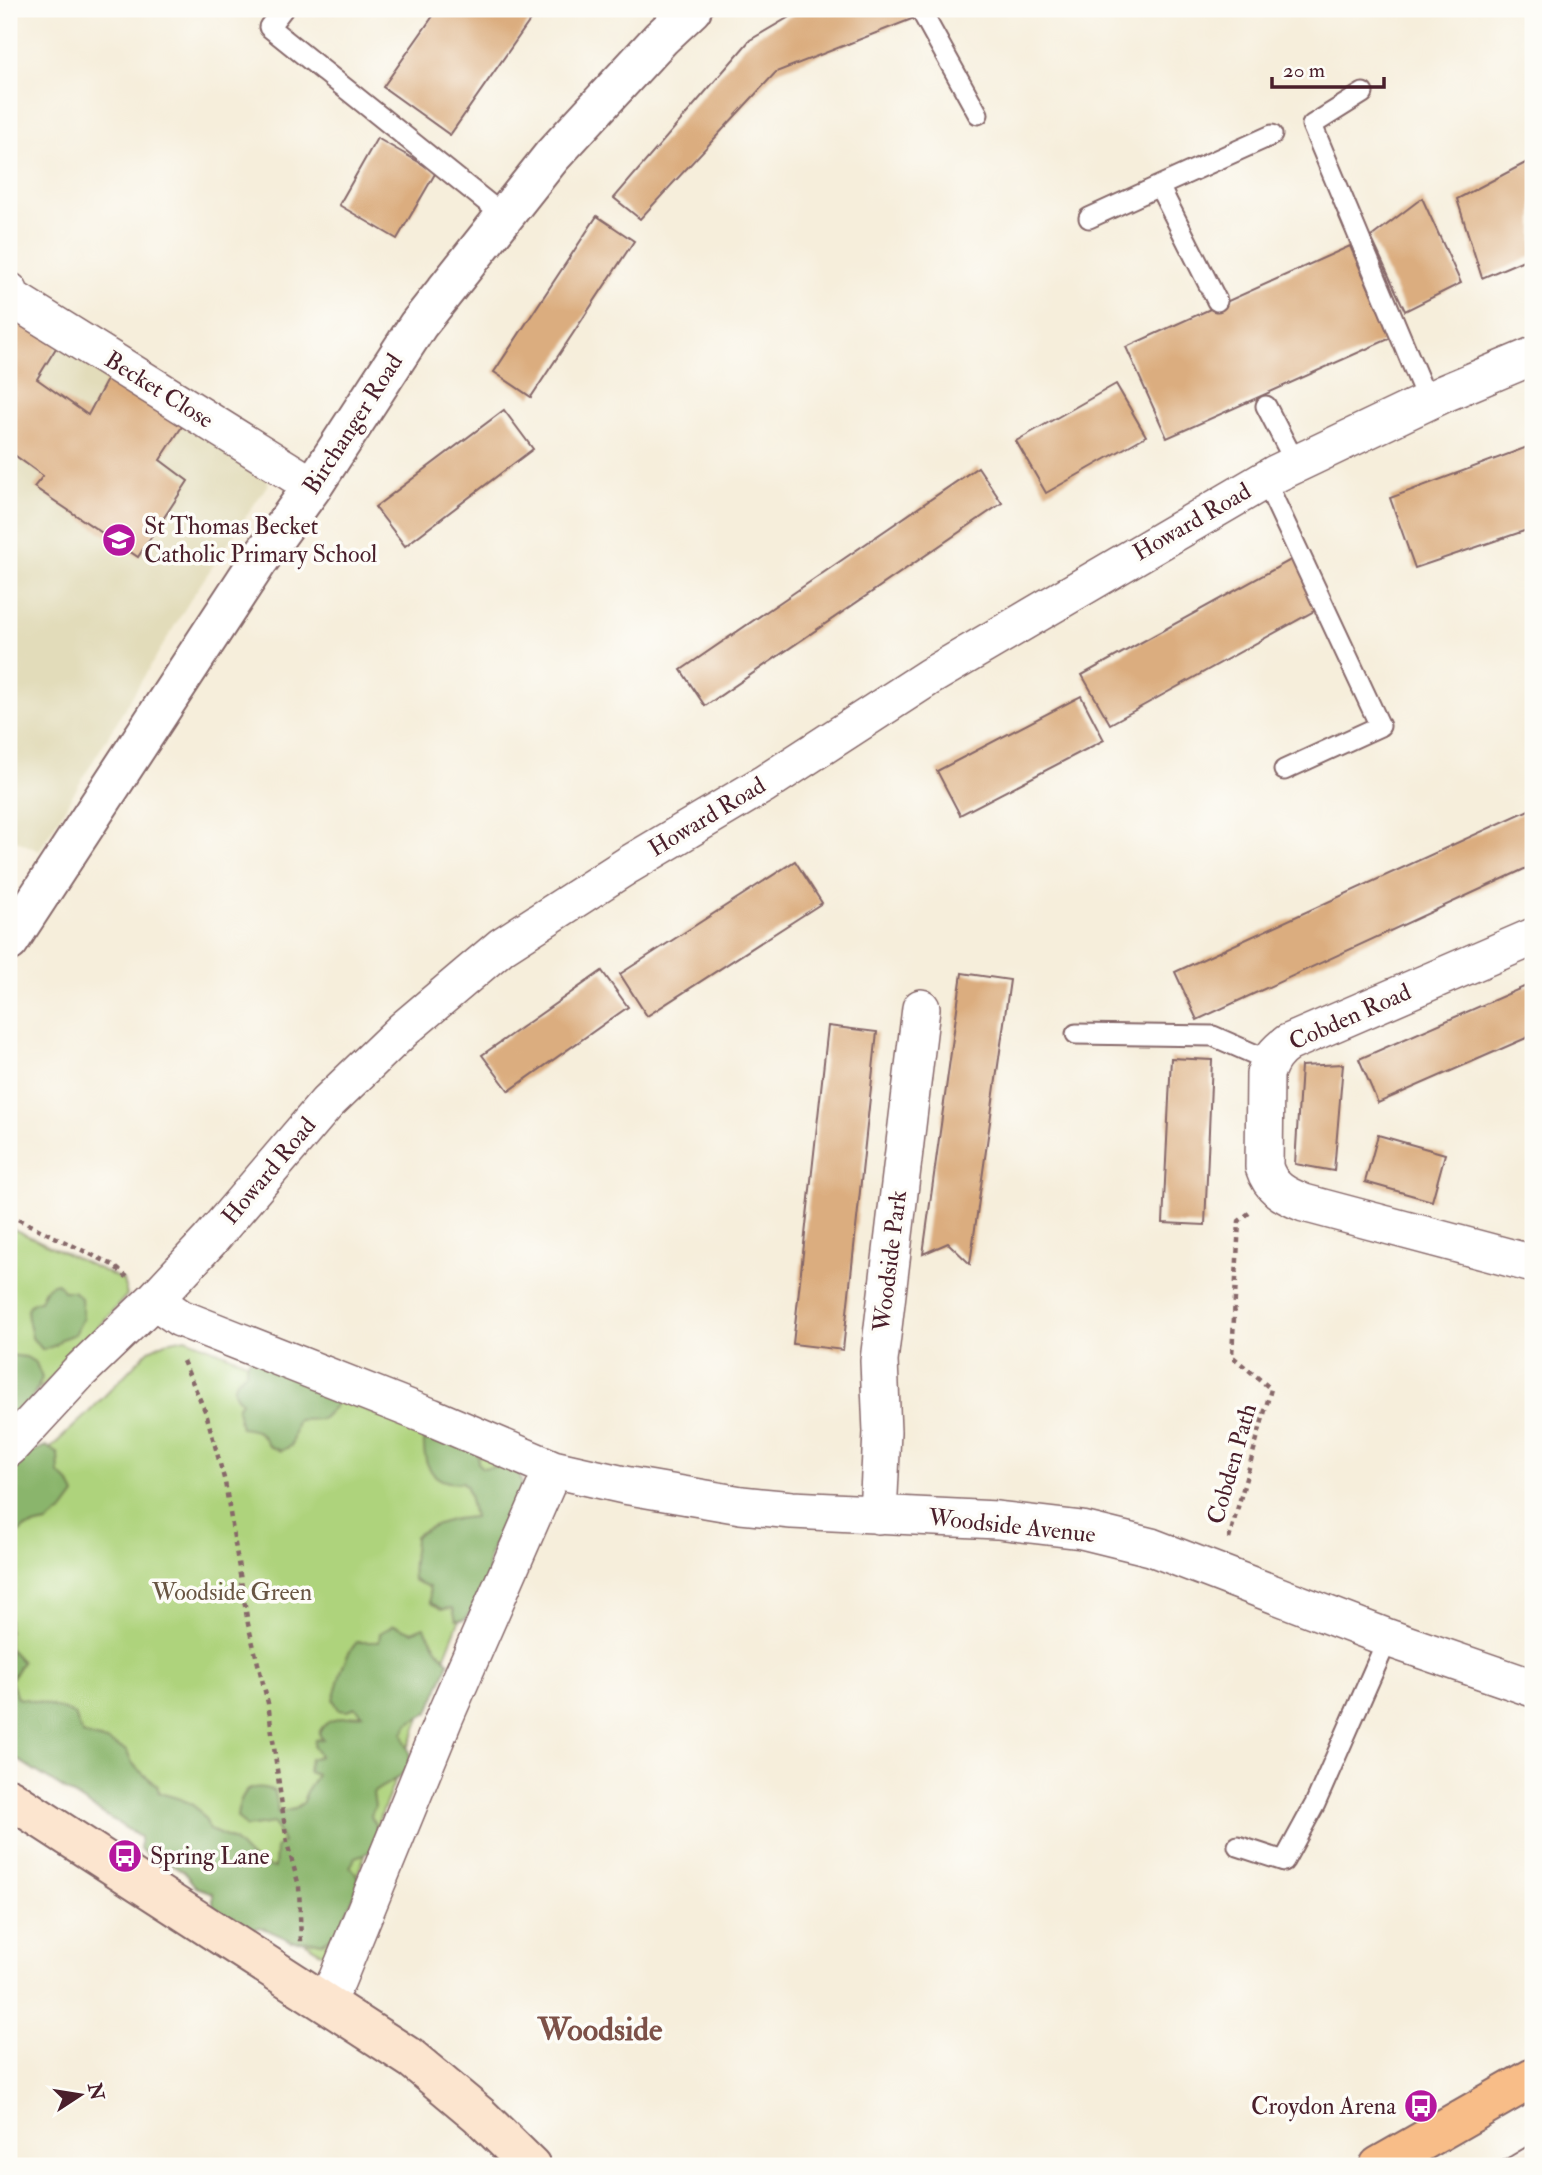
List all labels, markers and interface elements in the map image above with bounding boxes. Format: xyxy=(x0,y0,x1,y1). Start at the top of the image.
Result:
scale bar xyxy=(1272,46,1384,90)
text: 20 m xyxy=(1283,57,1325,84)
street label: Becket Close xyxy=(99,344,219,436)
street label: Birchanger Road xyxy=(296,348,410,500)
street label: Howard Road xyxy=(1127,476,1257,568)
place label: St Thomas Becket Catholic Primary School xyxy=(144,511,377,570)
school or university icon: St Thomas Becket Catholic Primary School xyxy=(100,521,138,559)
street label: Howard Road xyxy=(643,770,771,864)
street label: Cobden Road xyxy=(1284,976,1416,1058)
street label: Howard Road xyxy=(215,1111,323,1231)
street label: Woodside Park xyxy=(866,1188,914,1334)
street label: Cobden Path xyxy=(1200,1400,1264,1528)
street label: Woodside Avenue xyxy=(926,1502,1097,1550)
park label: Woodside Green xyxy=(151,1577,312,1608)
bus stop icon: Spring Lane xyxy=(106,1837,144,1875)
place label: Spring Lane xyxy=(150,1841,270,1872)
district label: Woodside xyxy=(537,2010,663,2050)
north arrow xyxy=(46,2060,116,2130)
text: N xyxy=(82,2080,109,2103)
bus stop icon: Croydon Arena xyxy=(1402,2087,1440,2125)
place label: Croydon Arena xyxy=(1251,2091,1397,2122)

